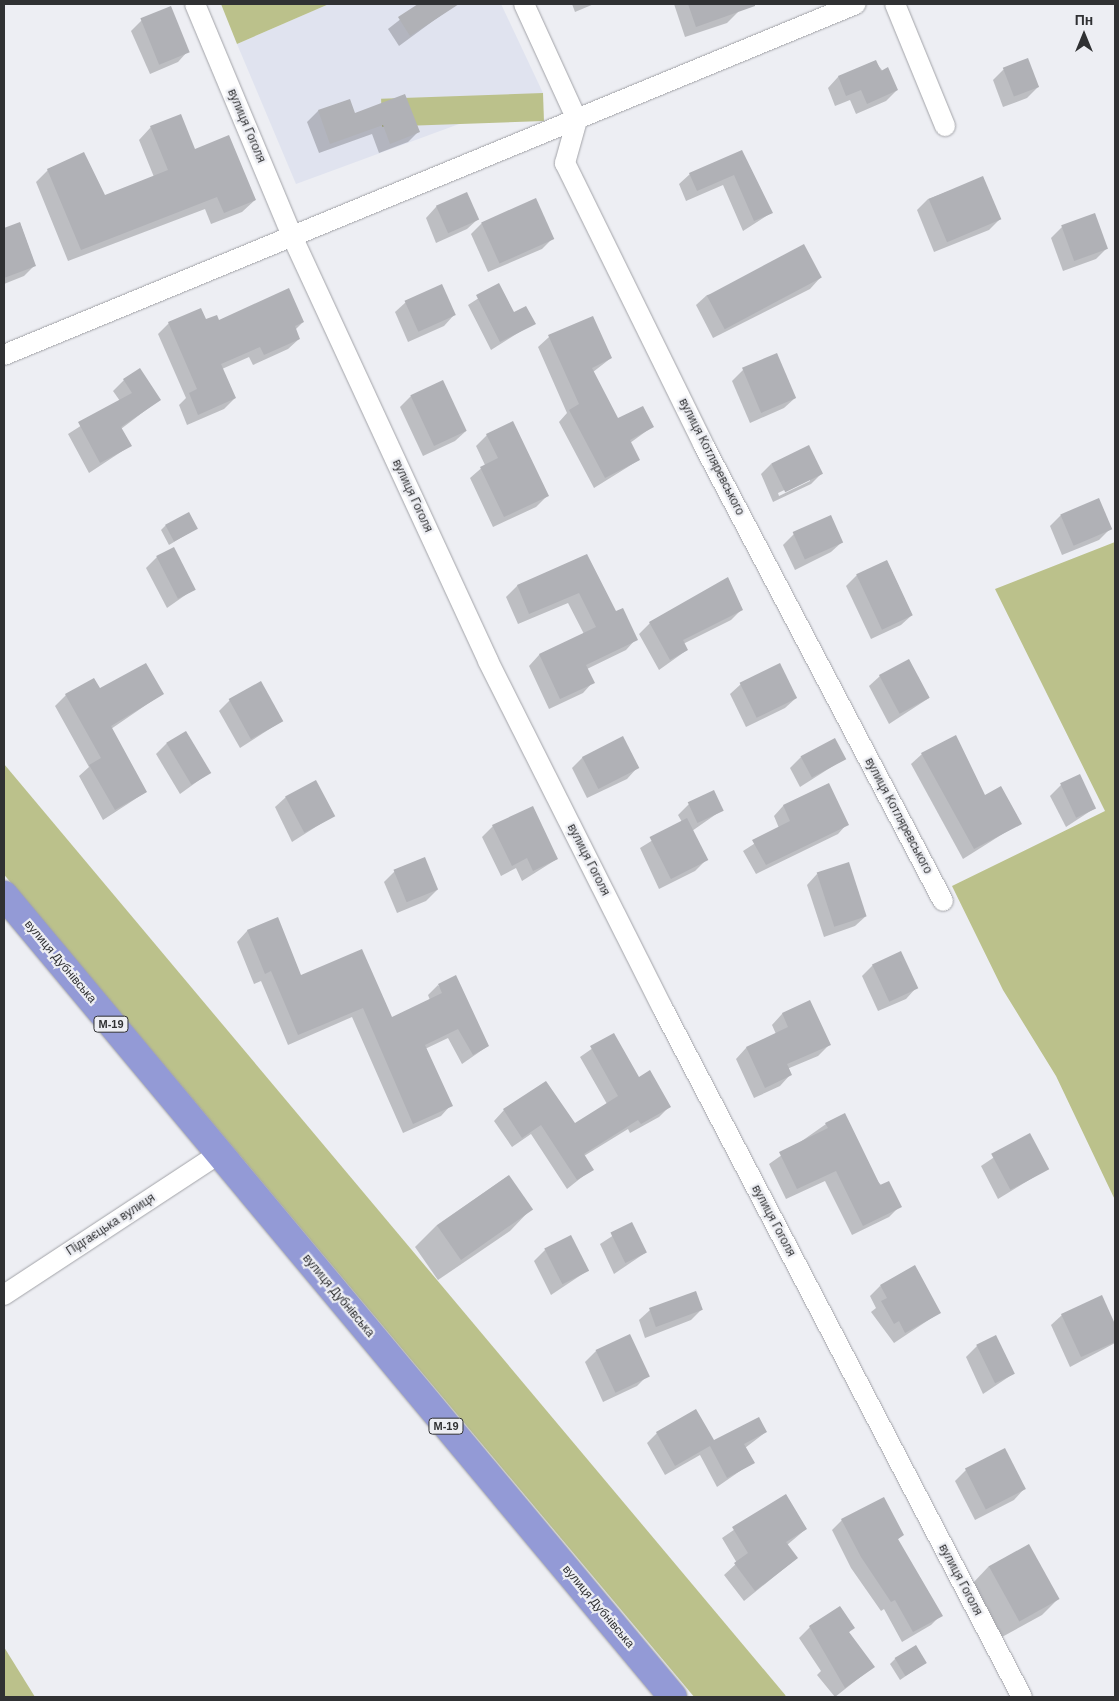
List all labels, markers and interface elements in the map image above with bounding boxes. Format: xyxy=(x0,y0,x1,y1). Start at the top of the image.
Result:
north arrow xyxy=(1059,10,1109,60)
text: Пн xyxy=(1075,12,1093,28)
street label: вулиця Гоголя xyxy=(224,87,268,165)
street label: вулиця Котляревського xyxy=(675,396,747,518)
street label: вулиця Гоголя xyxy=(389,457,435,535)
street label: вулиця Котляревського xyxy=(861,756,935,876)
street label: вулиця Гоголя xyxy=(564,822,612,898)
street label: вулиця Дубнівська xyxy=(21,918,99,1006)
road number: М-19 xyxy=(92,1016,130,1032)
street label: вулиця Гоголя xyxy=(748,1183,798,1259)
street label: Підгаєцька вулиця xyxy=(64,1191,158,1259)
street label: вулиця Дубнівська xyxy=(299,1252,377,1340)
road number: М-19 xyxy=(427,1418,465,1434)
street label: вулиця Гоголя xyxy=(935,1542,985,1618)
street label: вулиця Дубнівська xyxy=(559,1563,637,1651)

